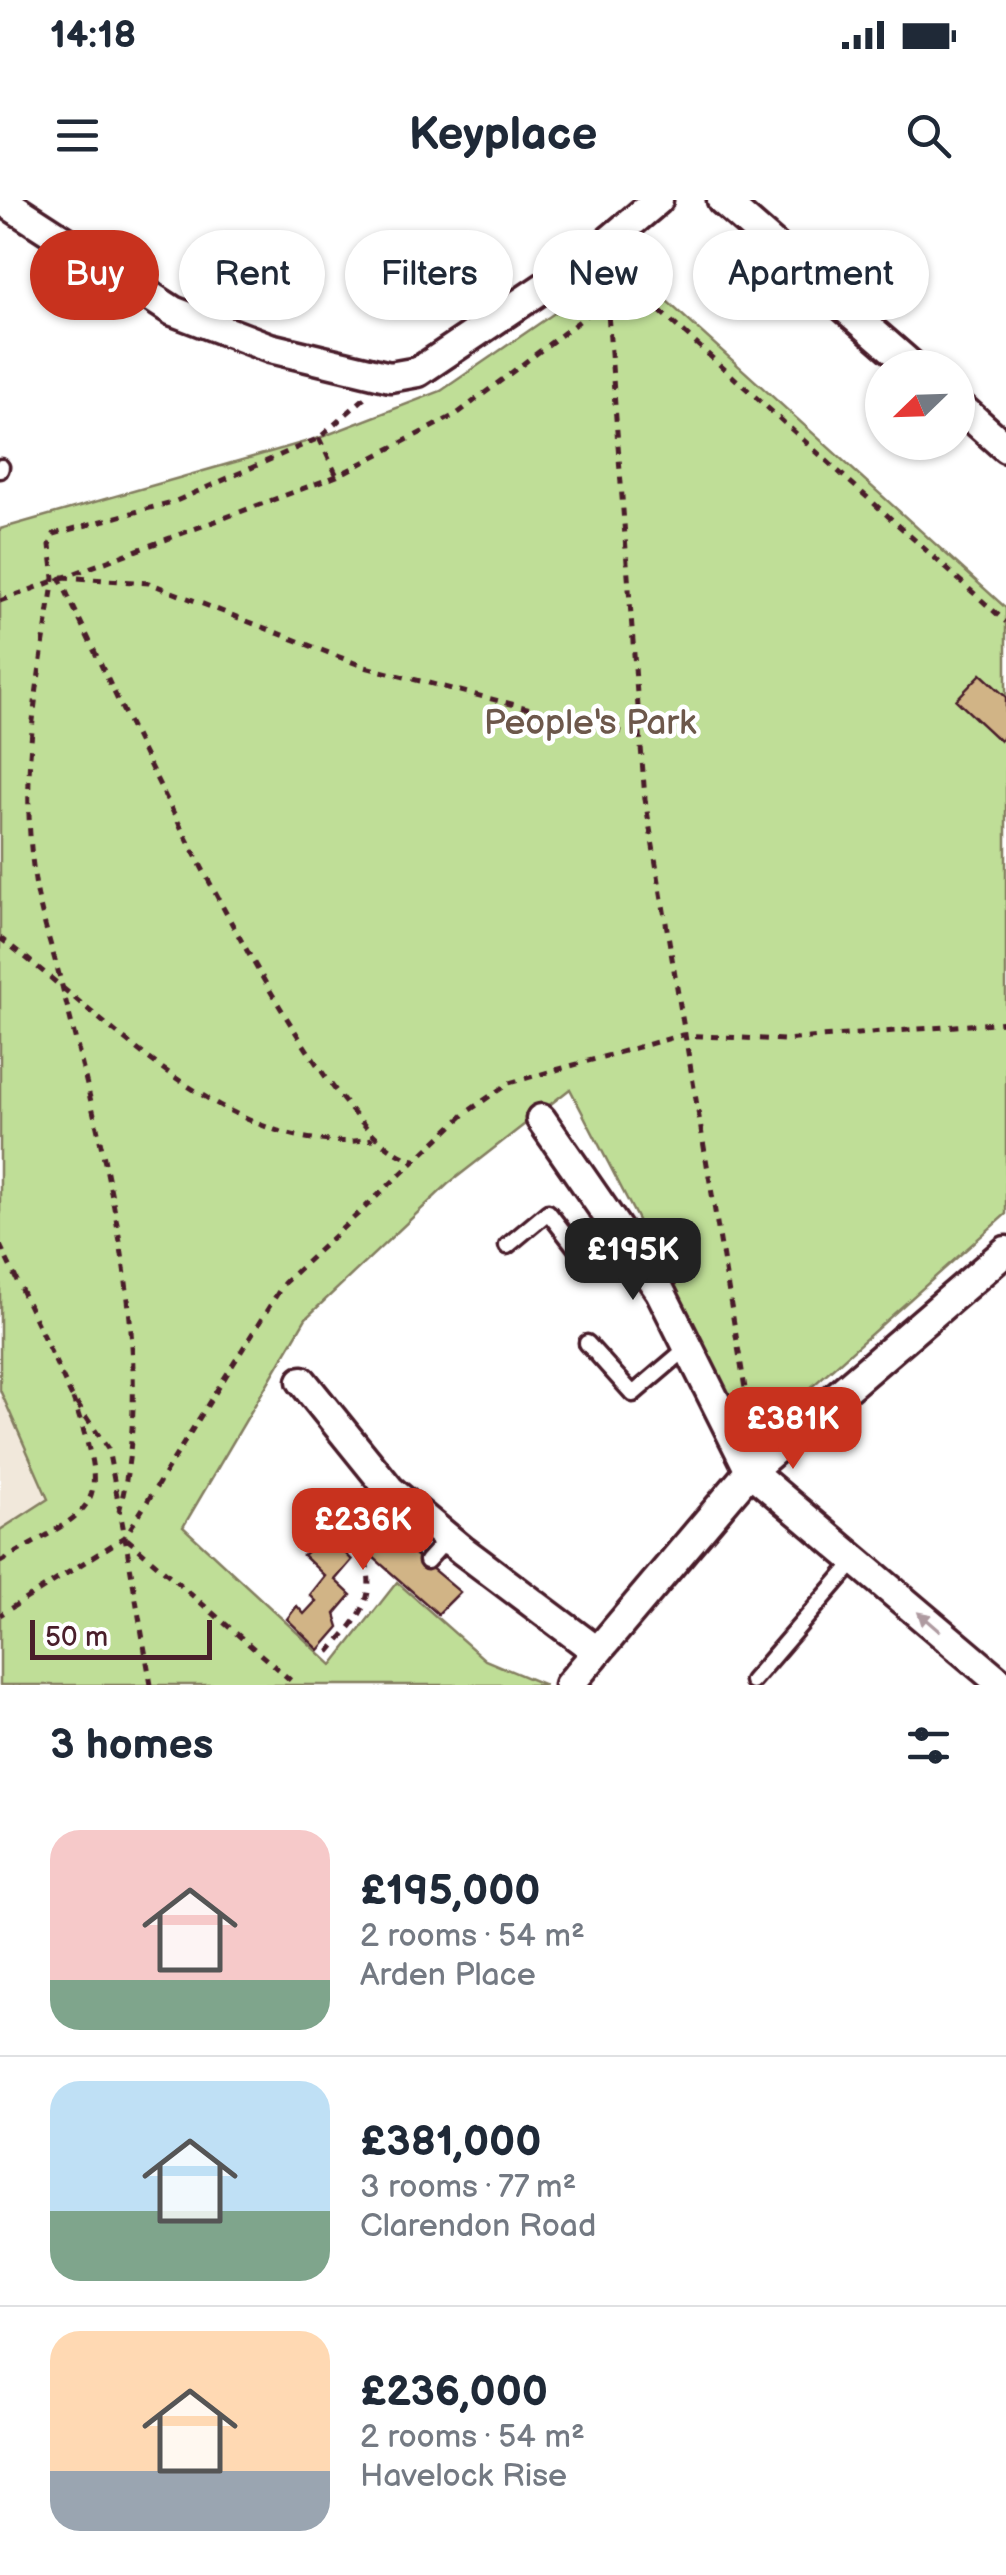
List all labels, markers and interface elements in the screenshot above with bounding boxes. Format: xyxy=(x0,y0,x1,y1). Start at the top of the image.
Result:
text: 14:18 xyxy=(50,13,136,58)
icon: menu xyxy=(50,108,105,163)
text: Keyplace xyxy=(409,108,597,163)
icon: search xyxy=(901,108,956,163)
chip: Buy xyxy=(30,230,159,320)
chip: Rent xyxy=(179,230,325,320)
chip: Filters xyxy=(345,230,513,320)
chip: New xyxy=(533,230,673,320)
chip: Apartment xyxy=(693,230,929,320)
north arrow xyxy=(865,350,975,460)
map controls xyxy=(865,350,975,460)
park label: People's Park xyxy=(484,702,697,745)
pin: £195K xyxy=(563,1218,703,1303)
text: £195K xyxy=(587,1231,679,1270)
pin: £381K xyxy=(723,1387,863,1472)
text: £381K xyxy=(746,1400,840,1439)
pin: £236K xyxy=(293,1488,433,1573)
text: £236K xyxy=(314,1501,412,1540)
one-way arrow xyxy=(916,1611,941,1633)
scale bar xyxy=(30,1615,212,1660)
text: 50 m xyxy=(45,1621,108,1654)
icon: filters xyxy=(901,1718,956,1773)
text: 3 homes xyxy=(50,1720,213,1771)
text: £195,000 xyxy=(360,1866,540,1917)
icon: home xyxy=(130,1870,250,1990)
text: 2 rooms · 54 m² xyxy=(360,1917,585,1956)
text: Arden Place xyxy=(360,1956,536,1995)
text: £381,000 xyxy=(360,2117,541,2168)
icon: home xyxy=(130,2121,250,2241)
text: 3 rooms · 77 m² xyxy=(360,2168,576,2207)
text: Clarendon Road xyxy=(360,2207,596,2246)
text: £236,000 xyxy=(360,2367,548,2418)
icon: home xyxy=(130,2371,250,2491)
text: 2 rooms · 54 m² xyxy=(360,2418,585,2457)
text: Havelock Rise xyxy=(360,2457,567,2496)

